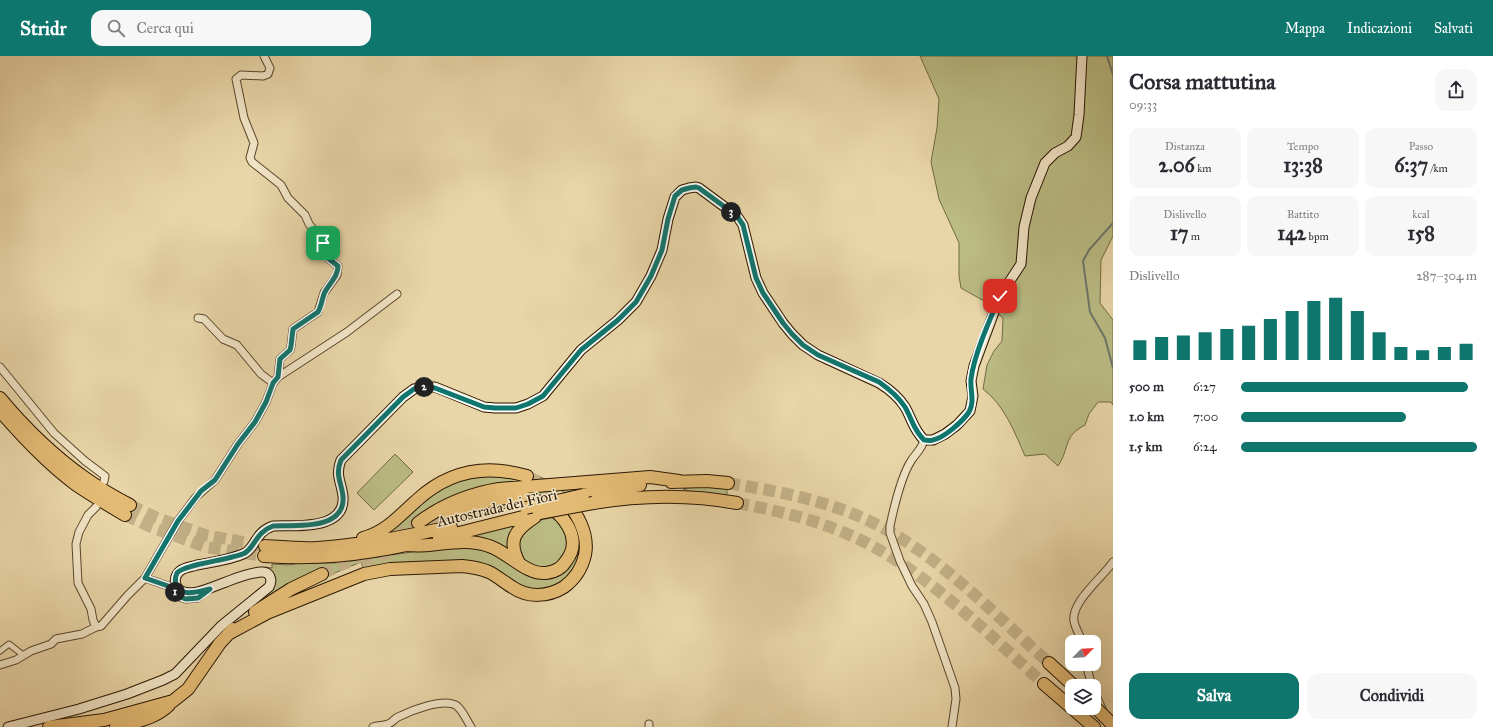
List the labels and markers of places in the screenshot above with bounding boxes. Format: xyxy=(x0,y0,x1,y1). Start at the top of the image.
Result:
pin: 3 xyxy=(721,202,741,222)
pin xyxy=(306,226,340,260)
pin xyxy=(983,279,1017,313)
pin: 2 xyxy=(414,377,434,397)
pin: 1 xyxy=(165,582,185,602)

